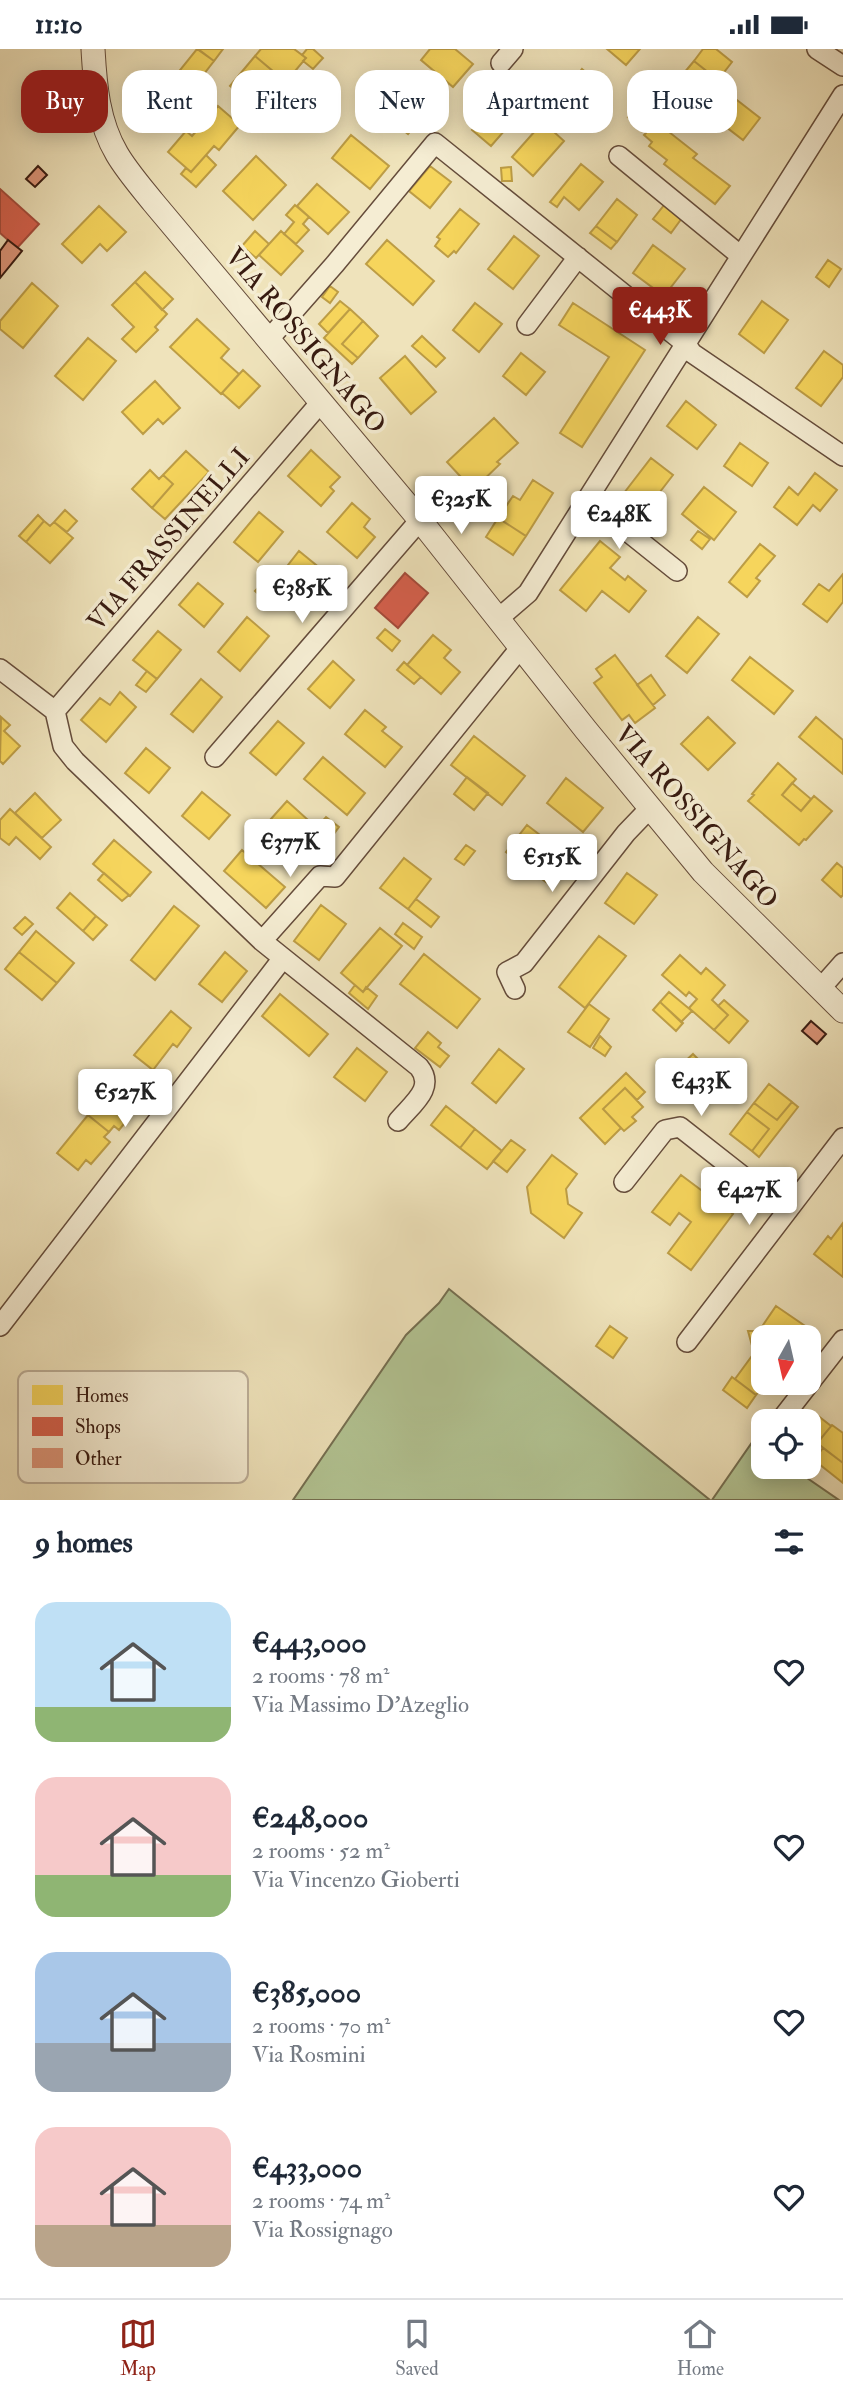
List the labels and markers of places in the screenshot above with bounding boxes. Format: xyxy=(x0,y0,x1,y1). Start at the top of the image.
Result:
pin: €443K xyxy=(611,287,709,347)
pin: €325K xyxy=(412,477,510,536)
pin: €248K xyxy=(570,491,668,551)
pin: €385K xyxy=(253,565,351,625)
pin: €377K xyxy=(241,819,339,879)
pin: €515K xyxy=(503,835,601,894)
pin: €433K xyxy=(652,1059,750,1118)
pin: €527K xyxy=(76,1069,174,1129)
pin: €427K xyxy=(700,1167,798,1227)

